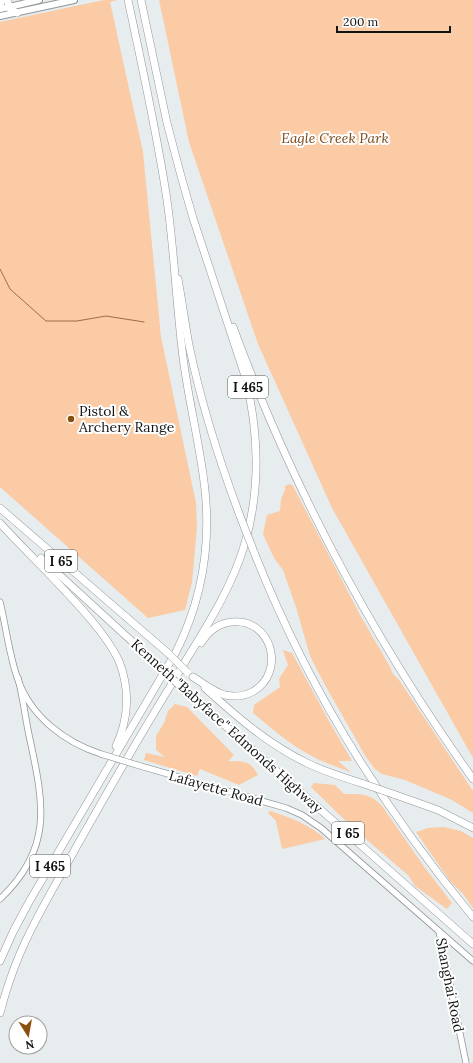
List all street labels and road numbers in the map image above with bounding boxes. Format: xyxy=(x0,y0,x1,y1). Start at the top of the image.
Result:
road number: I 465 xyxy=(228,376,268,398)
road number: I 65 xyxy=(45,550,77,572)
street label: Kenneth "Babyface" Edmonds Highway xyxy=(127,635,327,817)
street label: Lafayette Road xyxy=(167,766,265,810)
road number: I 65 xyxy=(332,822,364,844)
road number: I 465 xyxy=(30,855,70,877)
street label: Shanghai Road xyxy=(432,936,468,1034)

